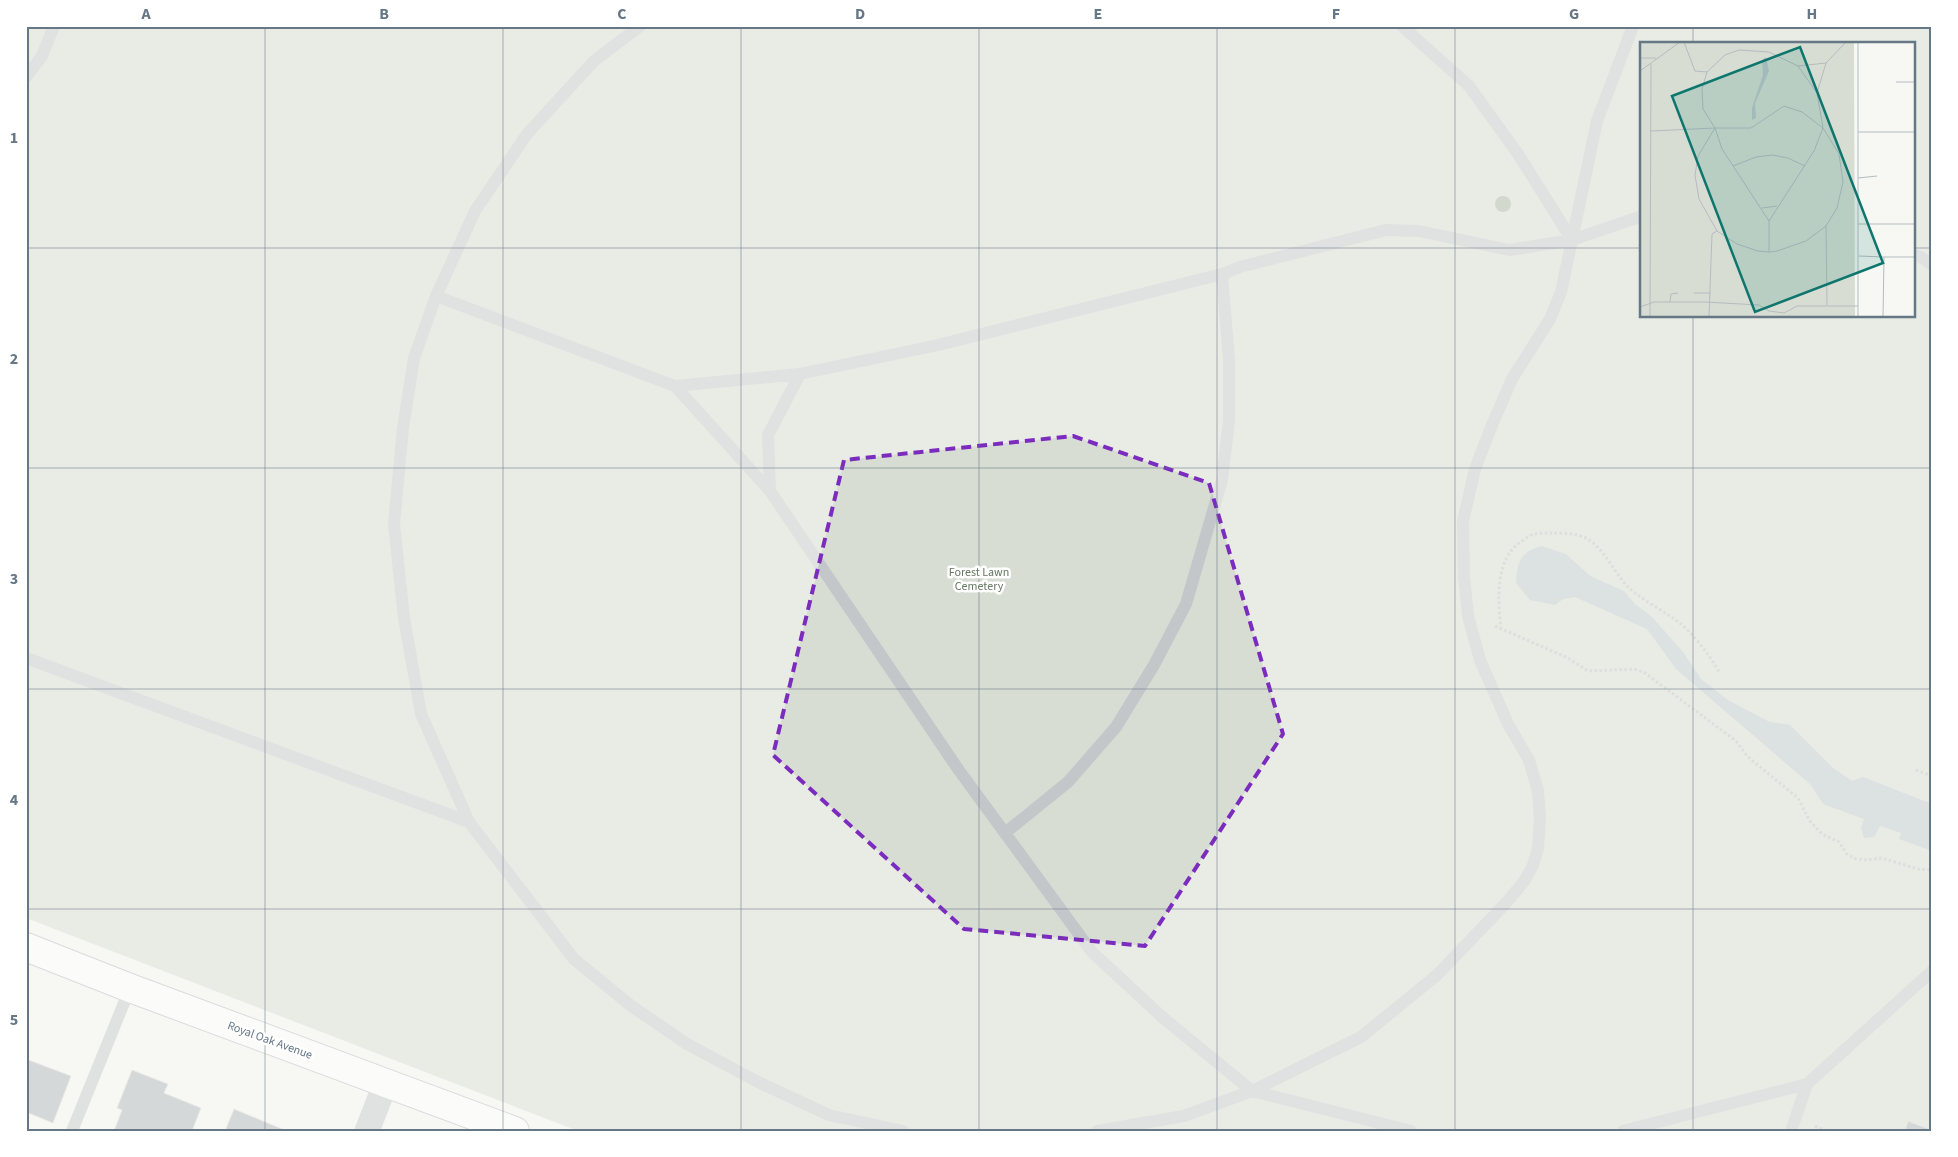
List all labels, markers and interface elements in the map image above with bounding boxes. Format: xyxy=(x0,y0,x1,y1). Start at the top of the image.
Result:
text: A xyxy=(140,3,151,25)
text: B xyxy=(379,3,389,25)
text: C xyxy=(617,3,627,25)
text: D xyxy=(855,3,865,25)
text: E xyxy=(1094,3,1102,25)
text: F xyxy=(1332,3,1340,25)
text: G xyxy=(1569,3,1579,25)
text: H xyxy=(1807,3,1817,25)
inset map xyxy=(1640,42,1916,318)
text: 1 xyxy=(10,127,18,149)
text: 2 xyxy=(10,348,18,370)
park label: Forest Lawn Cemetery xyxy=(949,564,1009,595)
text: 3 xyxy=(10,568,18,590)
text: 4 xyxy=(10,789,19,811)
text: 5 xyxy=(10,1009,18,1031)
street label: Royal Oak Avenue xyxy=(225,1017,315,1064)

